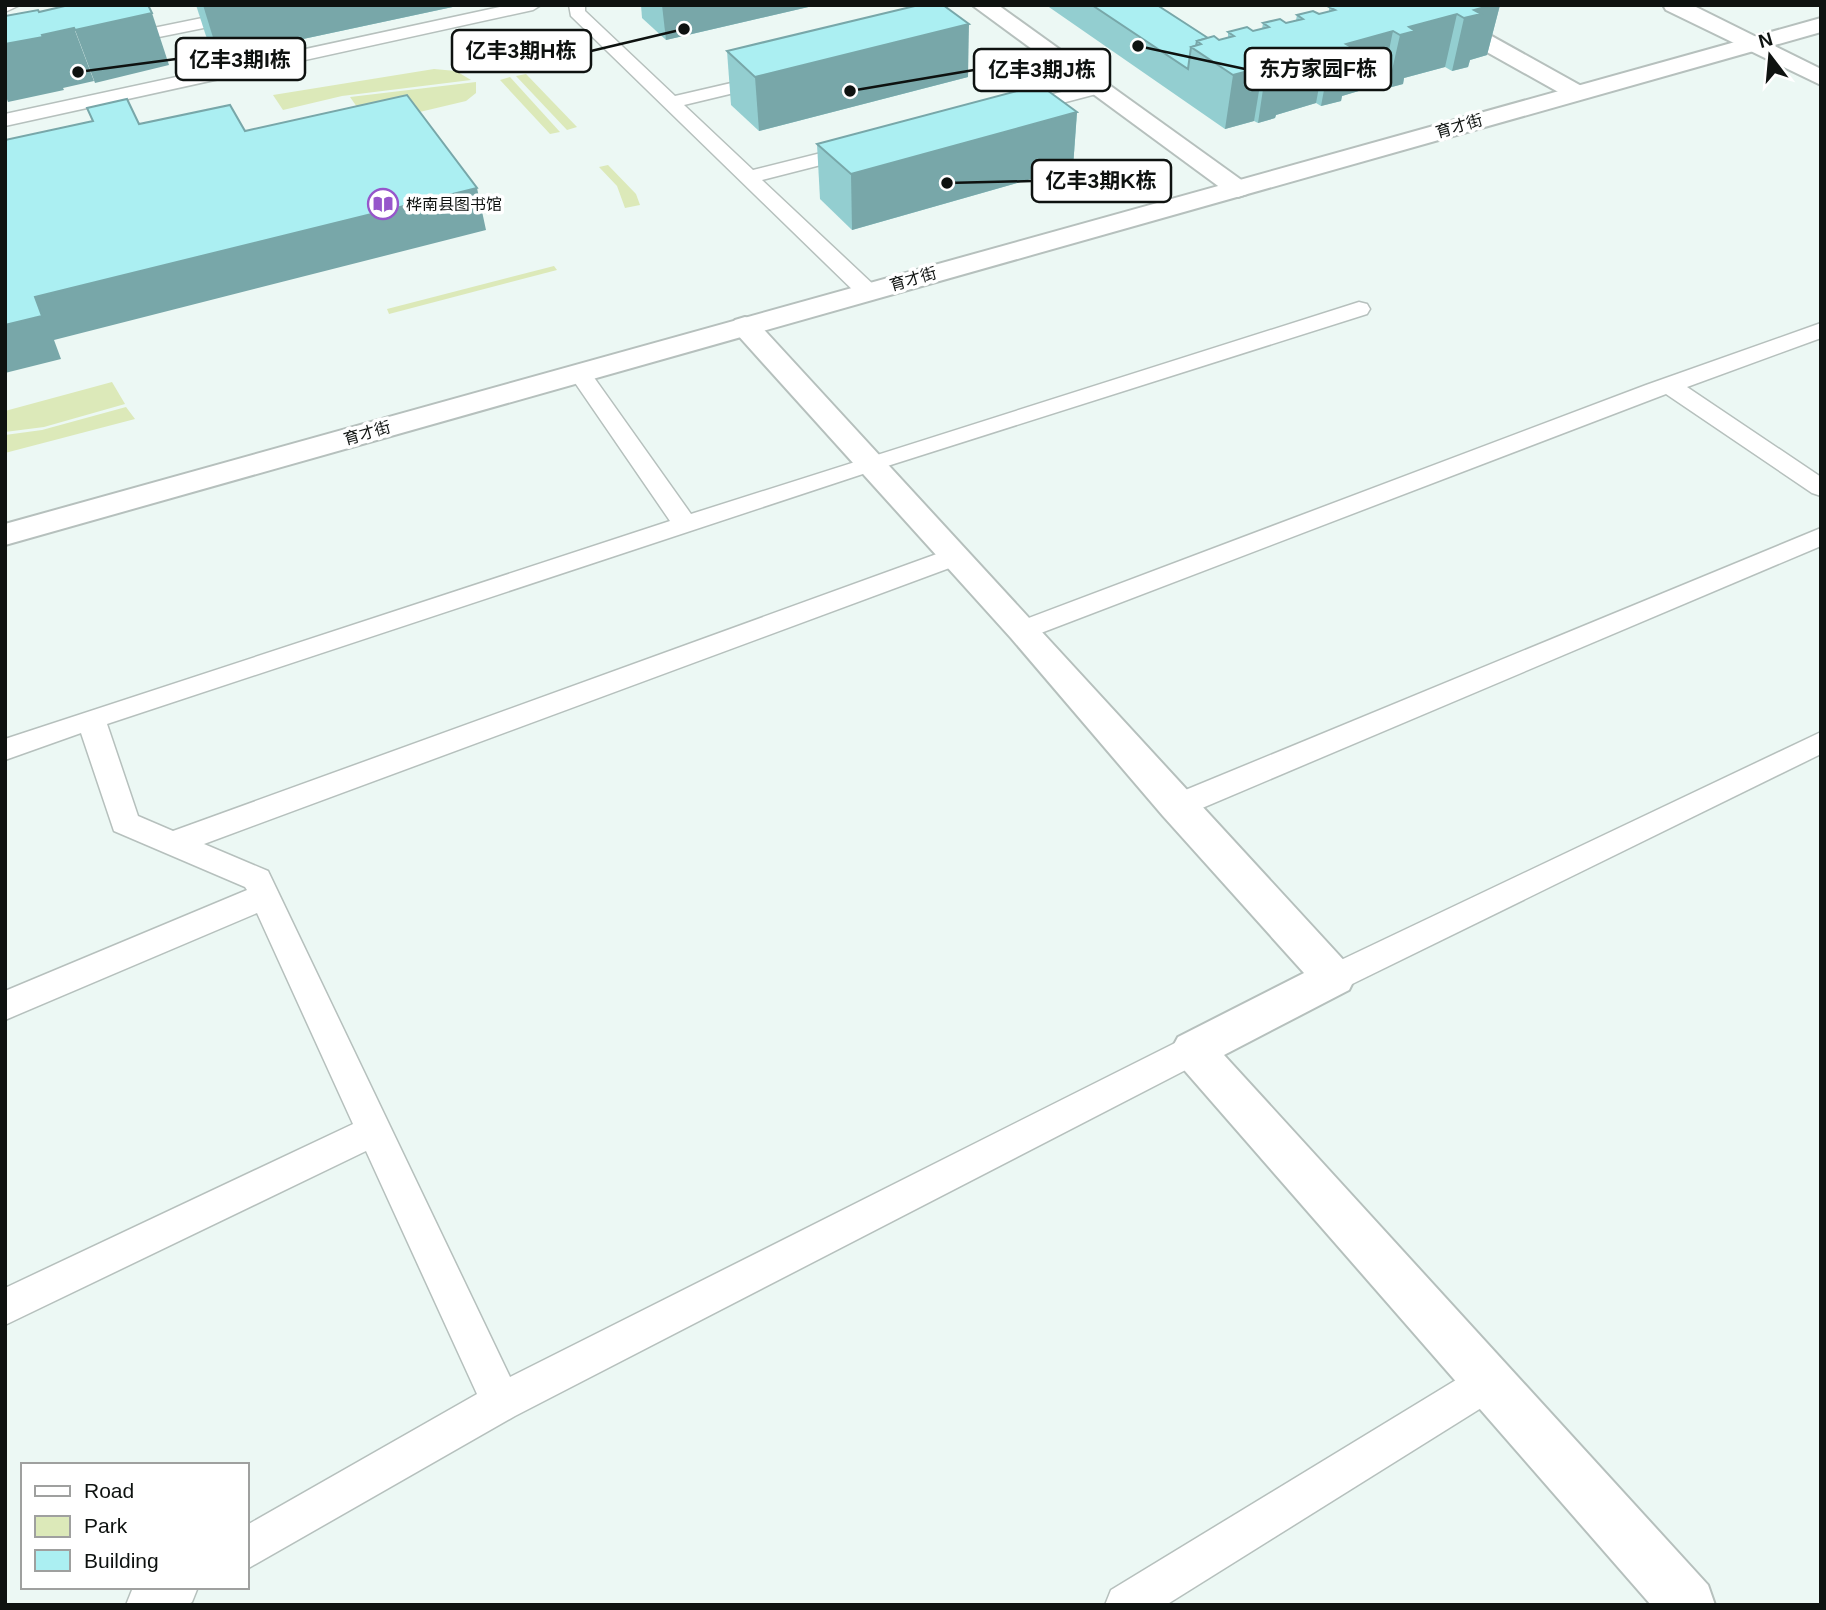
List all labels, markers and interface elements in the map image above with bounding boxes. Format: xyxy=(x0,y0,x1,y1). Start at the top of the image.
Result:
north arrow xyxy=(1735,21,1805,91)
text: N xyxy=(1756,28,1775,52)
callout: 亿丰3期H栋 xyxy=(452,30,591,72)
callout: 亿丰3期I栋 xyxy=(176,38,305,80)
text: 亿丰3期H栋 xyxy=(466,39,576,62)
text: 亿丰3期I栋 xyxy=(189,48,291,71)
callout: 东方家园F栋 xyxy=(1245,48,1391,90)
callout: 亿丰3期J栋 xyxy=(974,49,1110,91)
text: 东方家园F栋 xyxy=(1259,57,1377,80)
text: 亿丰3期J栋 xyxy=(988,58,1096,81)
street label: 育才街 xyxy=(1434,111,1484,141)
callout: 亿丰3期K栋 xyxy=(1032,160,1171,202)
text: 亿丰3期K栋 xyxy=(1046,169,1156,192)
library icon: 桦南县图书馆 xyxy=(366,187,400,221)
place label: 桦南县图书馆 xyxy=(406,196,502,213)
street label: 育才街 xyxy=(888,264,938,294)
street label: 育才街 xyxy=(342,418,392,448)
legend xyxy=(21,1463,248,1589)
text: Road xyxy=(84,1479,134,1502)
text: Park xyxy=(84,1514,128,1537)
text: Building xyxy=(84,1549,159,1572)

